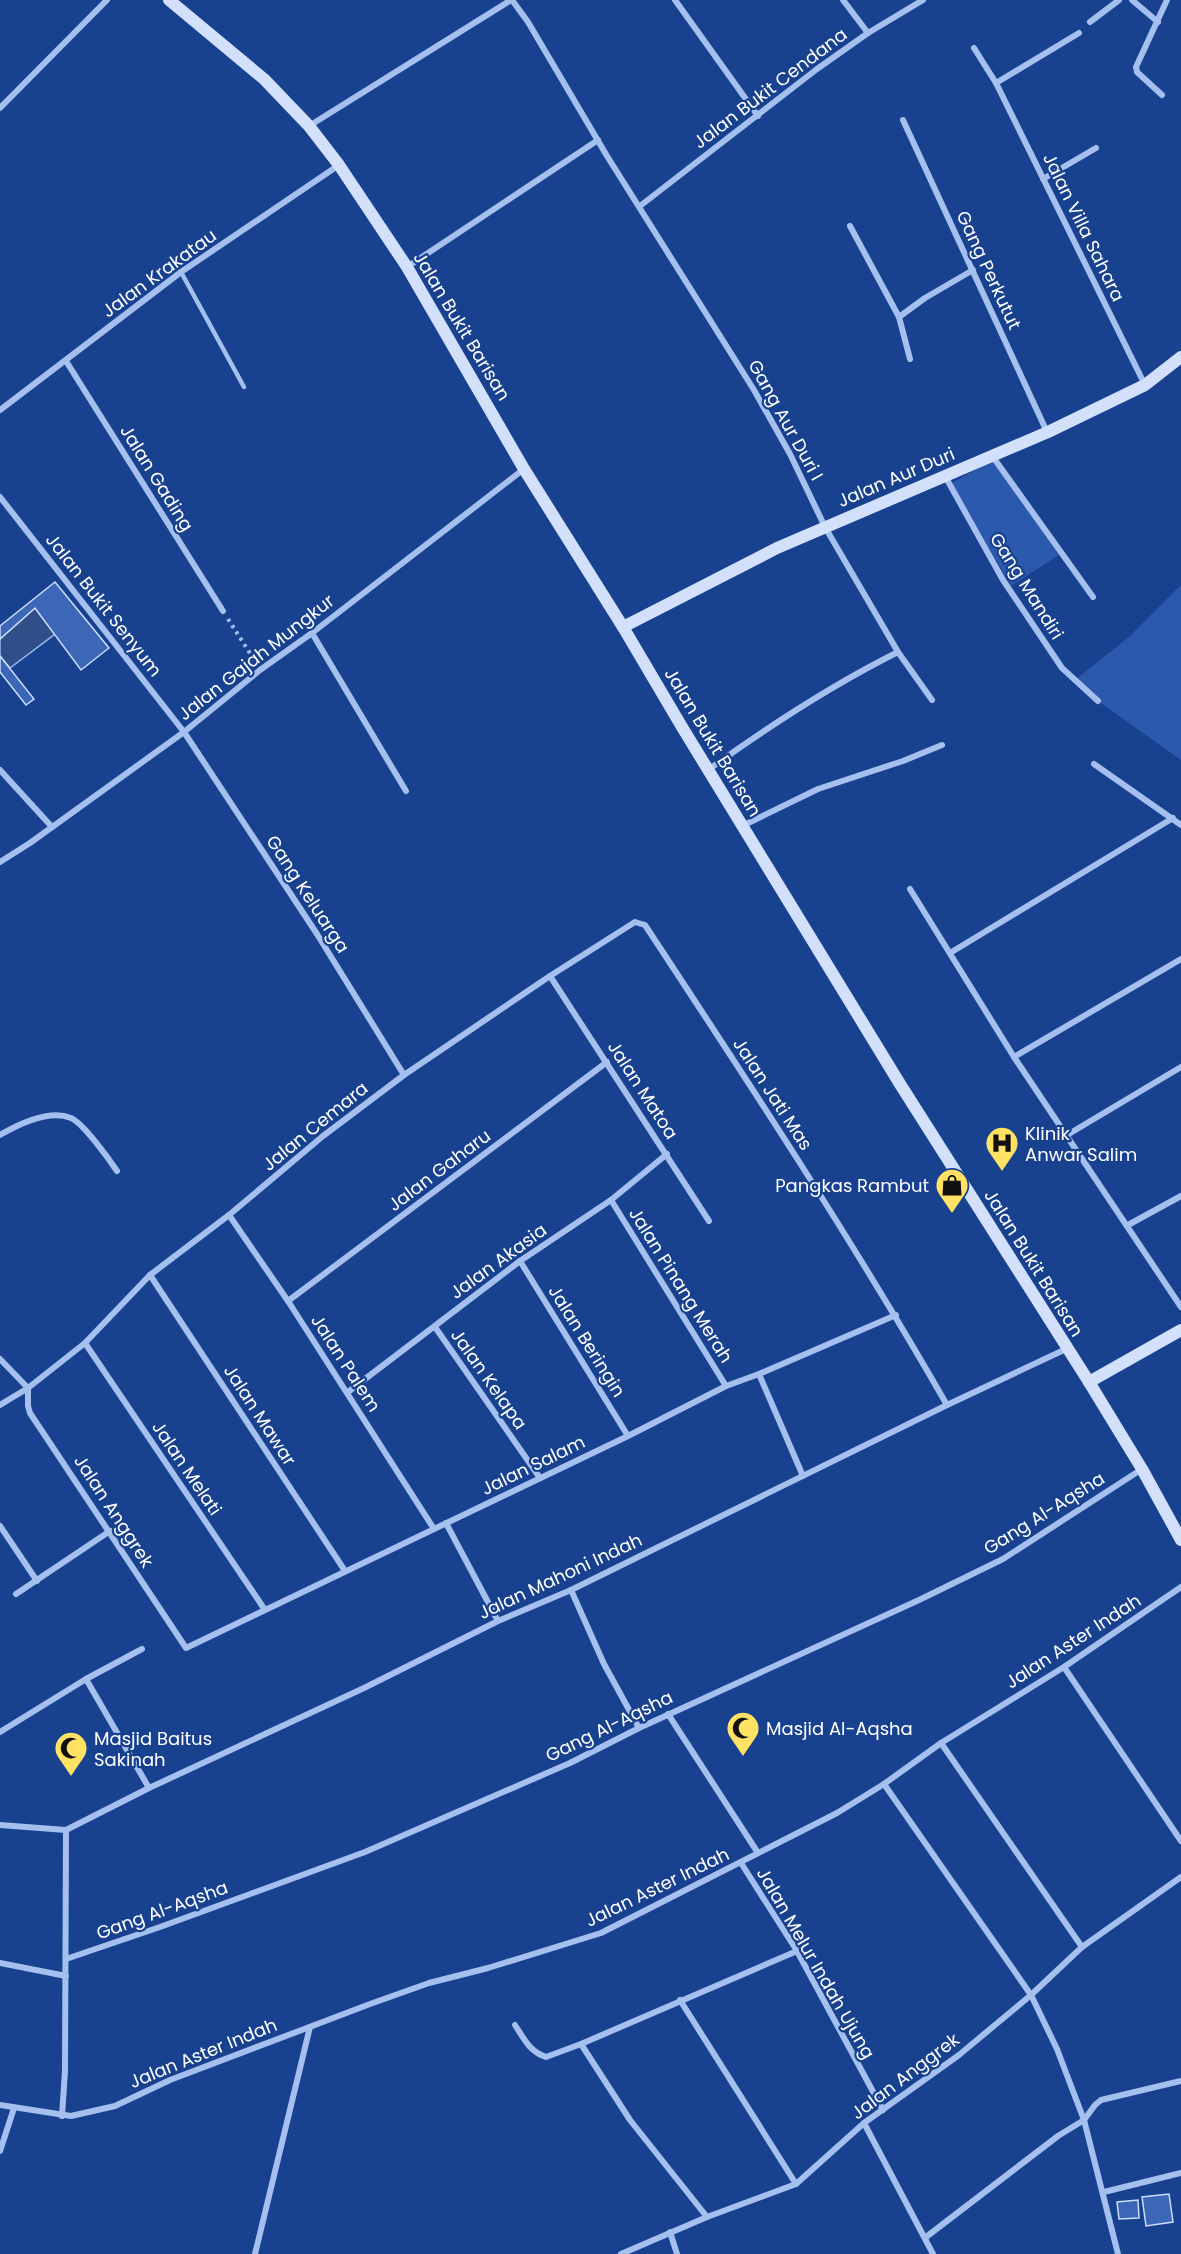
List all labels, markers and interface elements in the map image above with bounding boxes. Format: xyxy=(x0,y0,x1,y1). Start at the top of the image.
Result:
street label: Jalan Bukit Cendana xyxy=(688,22,852,154)
street label: Jalan Villa Sahara xyxy=(1037,149,1131,305)
street label: Gang Perkutut xyxy=(951,207,1027,333)
street label: Jalan Krakatau xyxy=(97,223,221,323)
street label: Jalan Bukit Barisan xyxy=(408,247,516,405)
street label: Gang Aur Duri I xyxy=(742,355,830,485)
street label: Jalan Gading xyxy=(114,420,200,536)
street label: Jalan Aur Duri xyxy=(833,441,959,513)
street label: Jalan Bukit Senyum xyxy=(40,528,168,682)
street label: Gang Mandiri xyxy=(984,528,1070,644)
street label: Jalan Gajah Mungkur xyxy=(173,588,340,726)
street label: Jalan Bukit Barisan xyxy=(659,663,767,821)
street label: Gang Keluarga xyxy=(261,830,355,958)
street label: Jalan Jati Mas xyxy=(727,1033,819,1155)
street label: Jalan Matoa xyxy=(602,1036,684,1144)
street label: Jalan Cemara xyxy=(257,1076,373,1176)
place label: Klinik Anwar Salim xyxy=(1025,1121,1137,1167)
street label: Jalan Gaharu xyxy=(382,1123,496,1217)
hospital icon: Klinik Anwar Salim xyxy=(984,1125,1020,1172)
shop icon: Pangkas Rambut xyxy=(934,1167,970,1214)
place label: Pangkas Rambut xyxy=(775,1173,929,1198)
street label: Jalan Bukit Barisan xyxy=(978,1184,1090,1342)
street label: Jalan Pinang Merah xyxy=(623,1203,739,1367)
street label: Jalan Akasia xyxy=(444,1217,552,1305)
street label: Jalan Beringin xyxy=(543,1280,631,1402)
street label: Jalan Palem xyxy=(305,1309,387,1417)
street label: Jalan Kelapa xyxy=(445,1324,533,1434)
street label: Jalan Mawar xyxy=(218,1360,302,1471)
street label: Jalan Melati xyxy=(146,1416,228,1520)
street label: Jalan Salam xyxy=(477,1429,589,1501)
street label: Jalan Anggrek xyxy=(68,1450,160,1573)
street label: Gang Al-Aqsha xyxy=(979,1466,1109,1560)
street label: Jalan Mahoni Indah xyxy=(474,1527,646,1625)
street label: Jalan Aster Indah xyxy=(1000,1588,1146,1694)
street label: Gang Al-Aqsha xyxy=(541,1684,677,1768)
mosque icon: Masjid Al-Aqsha xyxy=(725,1710,761,1757)
place label: Masjid Al-Aqsha xyxy=(766,1716,913,1741)
place label: Masjid Baitus Sakinah xyxy=(94,1726,212,1772)
mosque icon: Masjid Baitus Sakinah xyxy=(53,1730,89,1777)
street label: Jalan Aster Indah xyxy=(581,1841,733,1933)
street label: Jalan Melur Indah Ujung xyxy=(751,1863,881,2063)
street label: Gang Al-Aqsha xyxy=(93,1875,231,1945)
street label: Jalan Aster Indah xyxy=(125,2012,281,2094)
street label: Jalan Anggrek xyxy=(846,2027,965,2125)

